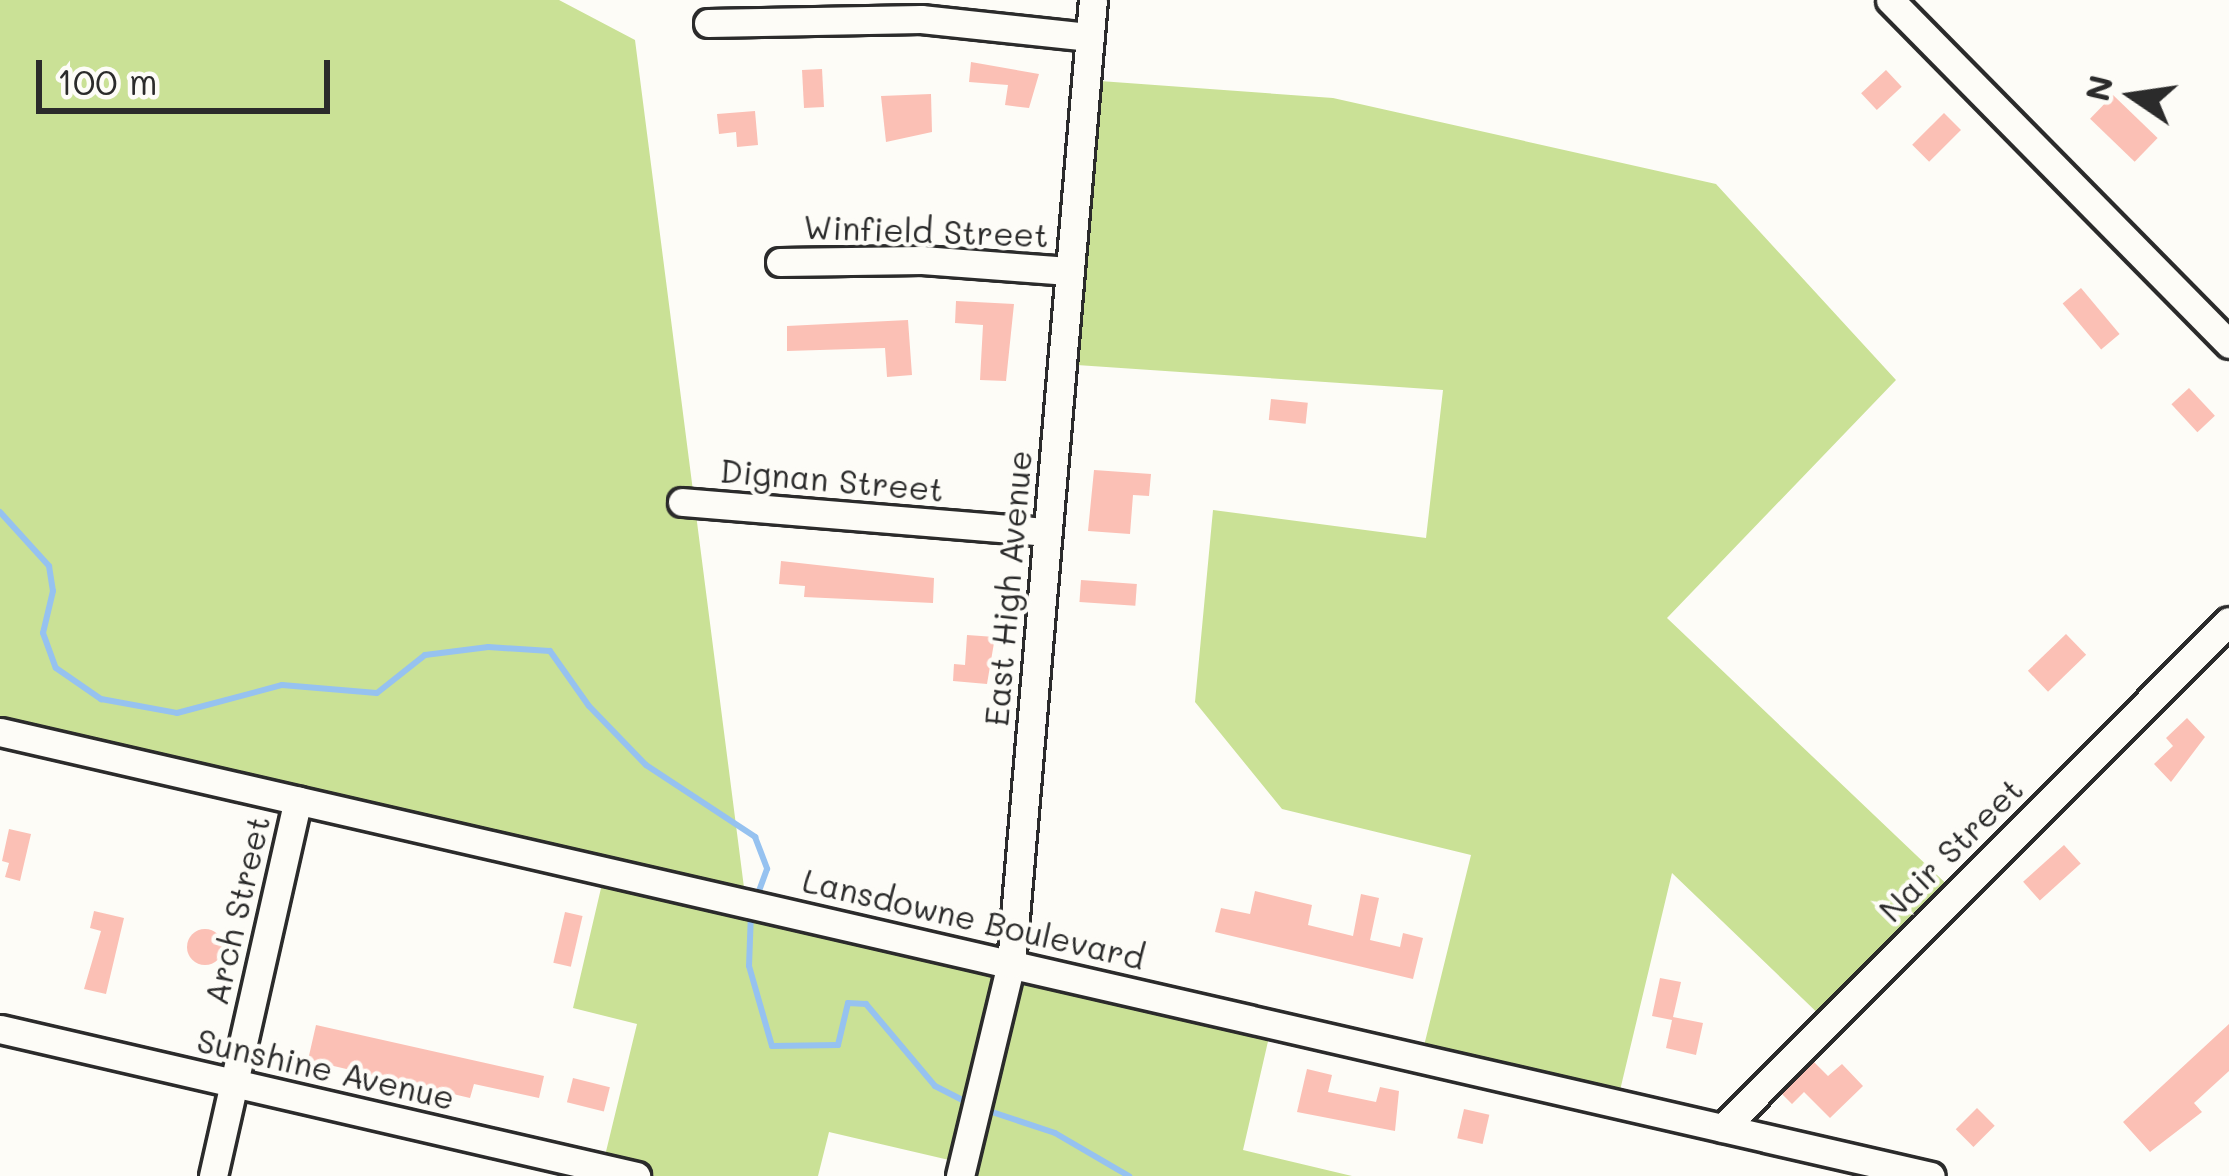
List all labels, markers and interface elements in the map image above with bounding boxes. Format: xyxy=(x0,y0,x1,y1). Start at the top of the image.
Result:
scale bar xyxy=(42,36,336,110)
north arrow xyxy=(2073,36,2193,156)
text: 100 m xyxy=(57,57,158,104)
text: N xyxy=(2074,71,2121,105)
street label: Winfield Street xyxy=(803,206,1049,254)
street label: East High Avenue xyxy=(975,448,1039,728)
street label: Dignan Street xyxy=(718,449,946,509)
street label: Nair Street xyxy=(1870,769,2030,929)
street label: Arch Street xyxy=(195,812,277,1008)
street label: Lansdowne Boulevard xyxy=(799,859,1149,977)
street label: Sunshine Avenue xyxy=(193,1019,459,1117)

